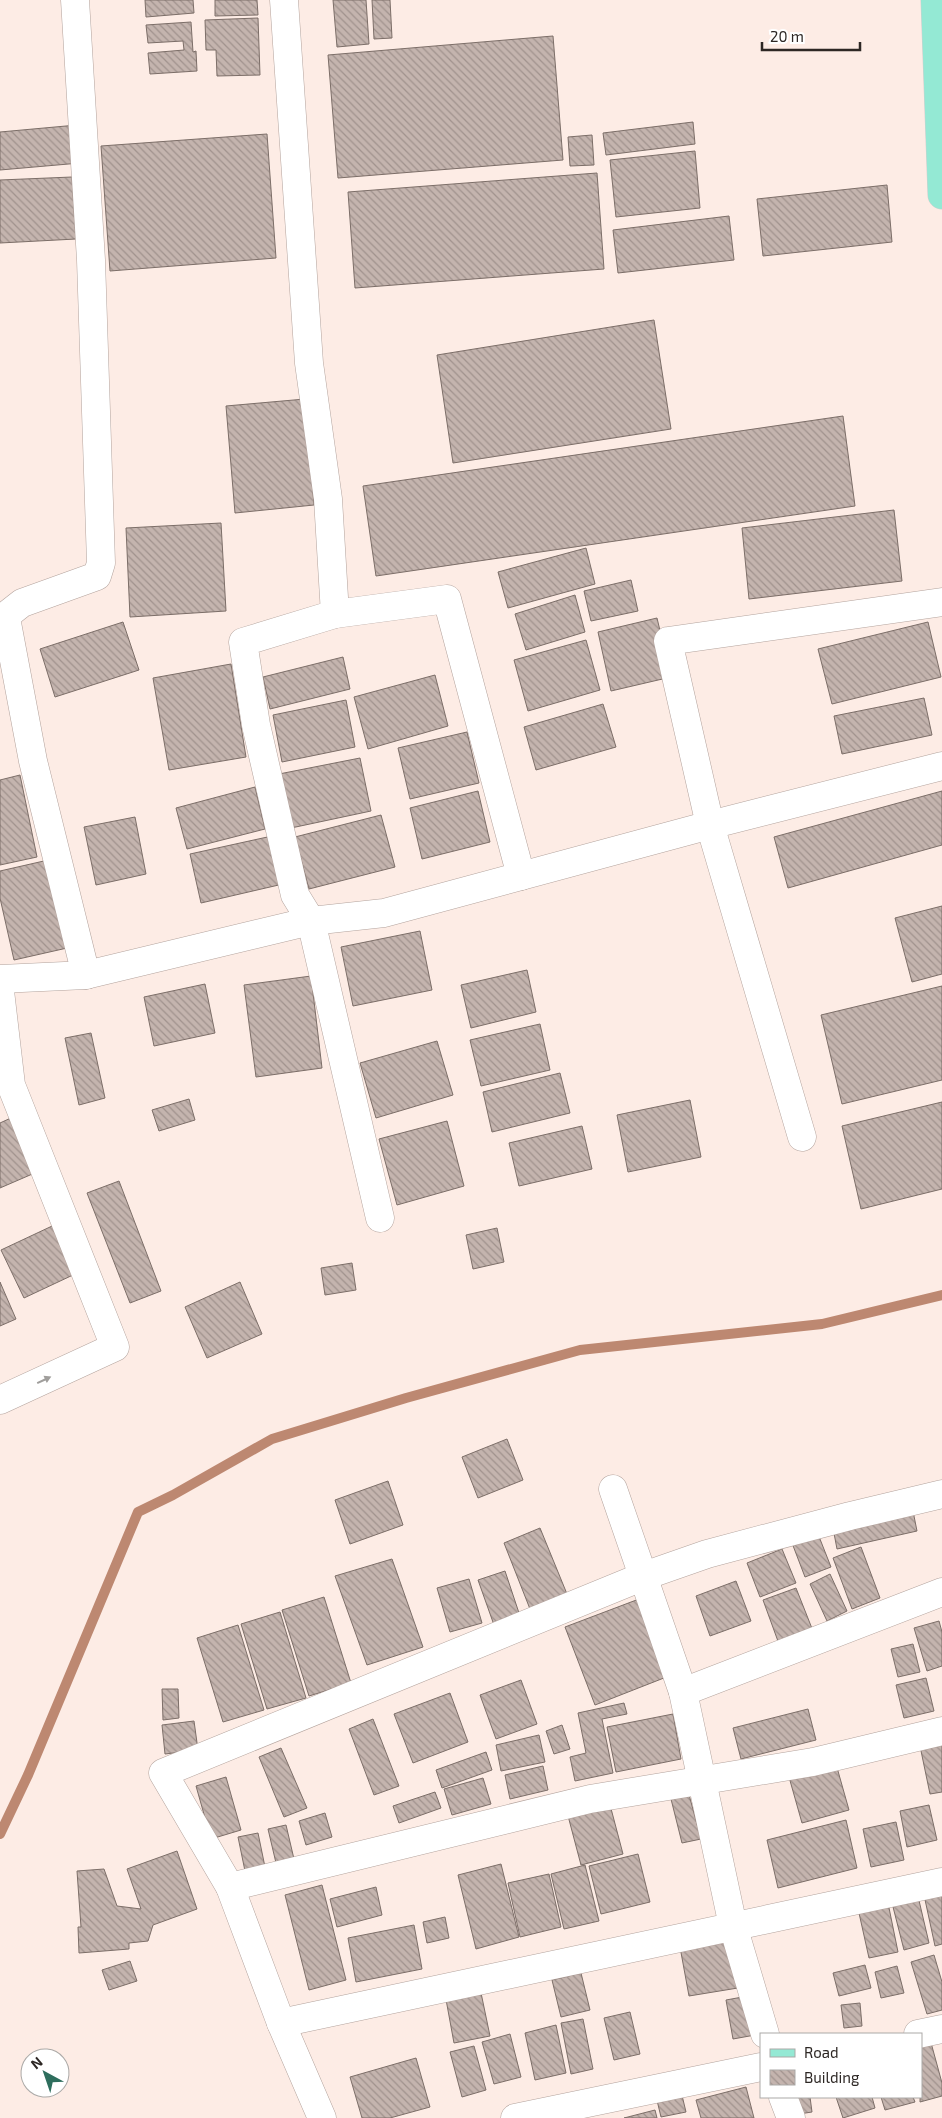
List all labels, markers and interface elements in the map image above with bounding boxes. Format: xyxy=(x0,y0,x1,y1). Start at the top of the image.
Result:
scale bar xyxy=(762,20,860,52)
text: 20 m xyxy=(770,27,804,45)
one-way arrow xyxy=(37,1375,51,1383)
legend xyxy=(760,2033,922,2098)
text: Road xyxy=(804,2043,839,2061)
north arrow xyxy=(20,2048,70,2098)
text: N xyxy=(27,2053,46,2072)
text: Building xyxy=(804,2068,860,2086)

